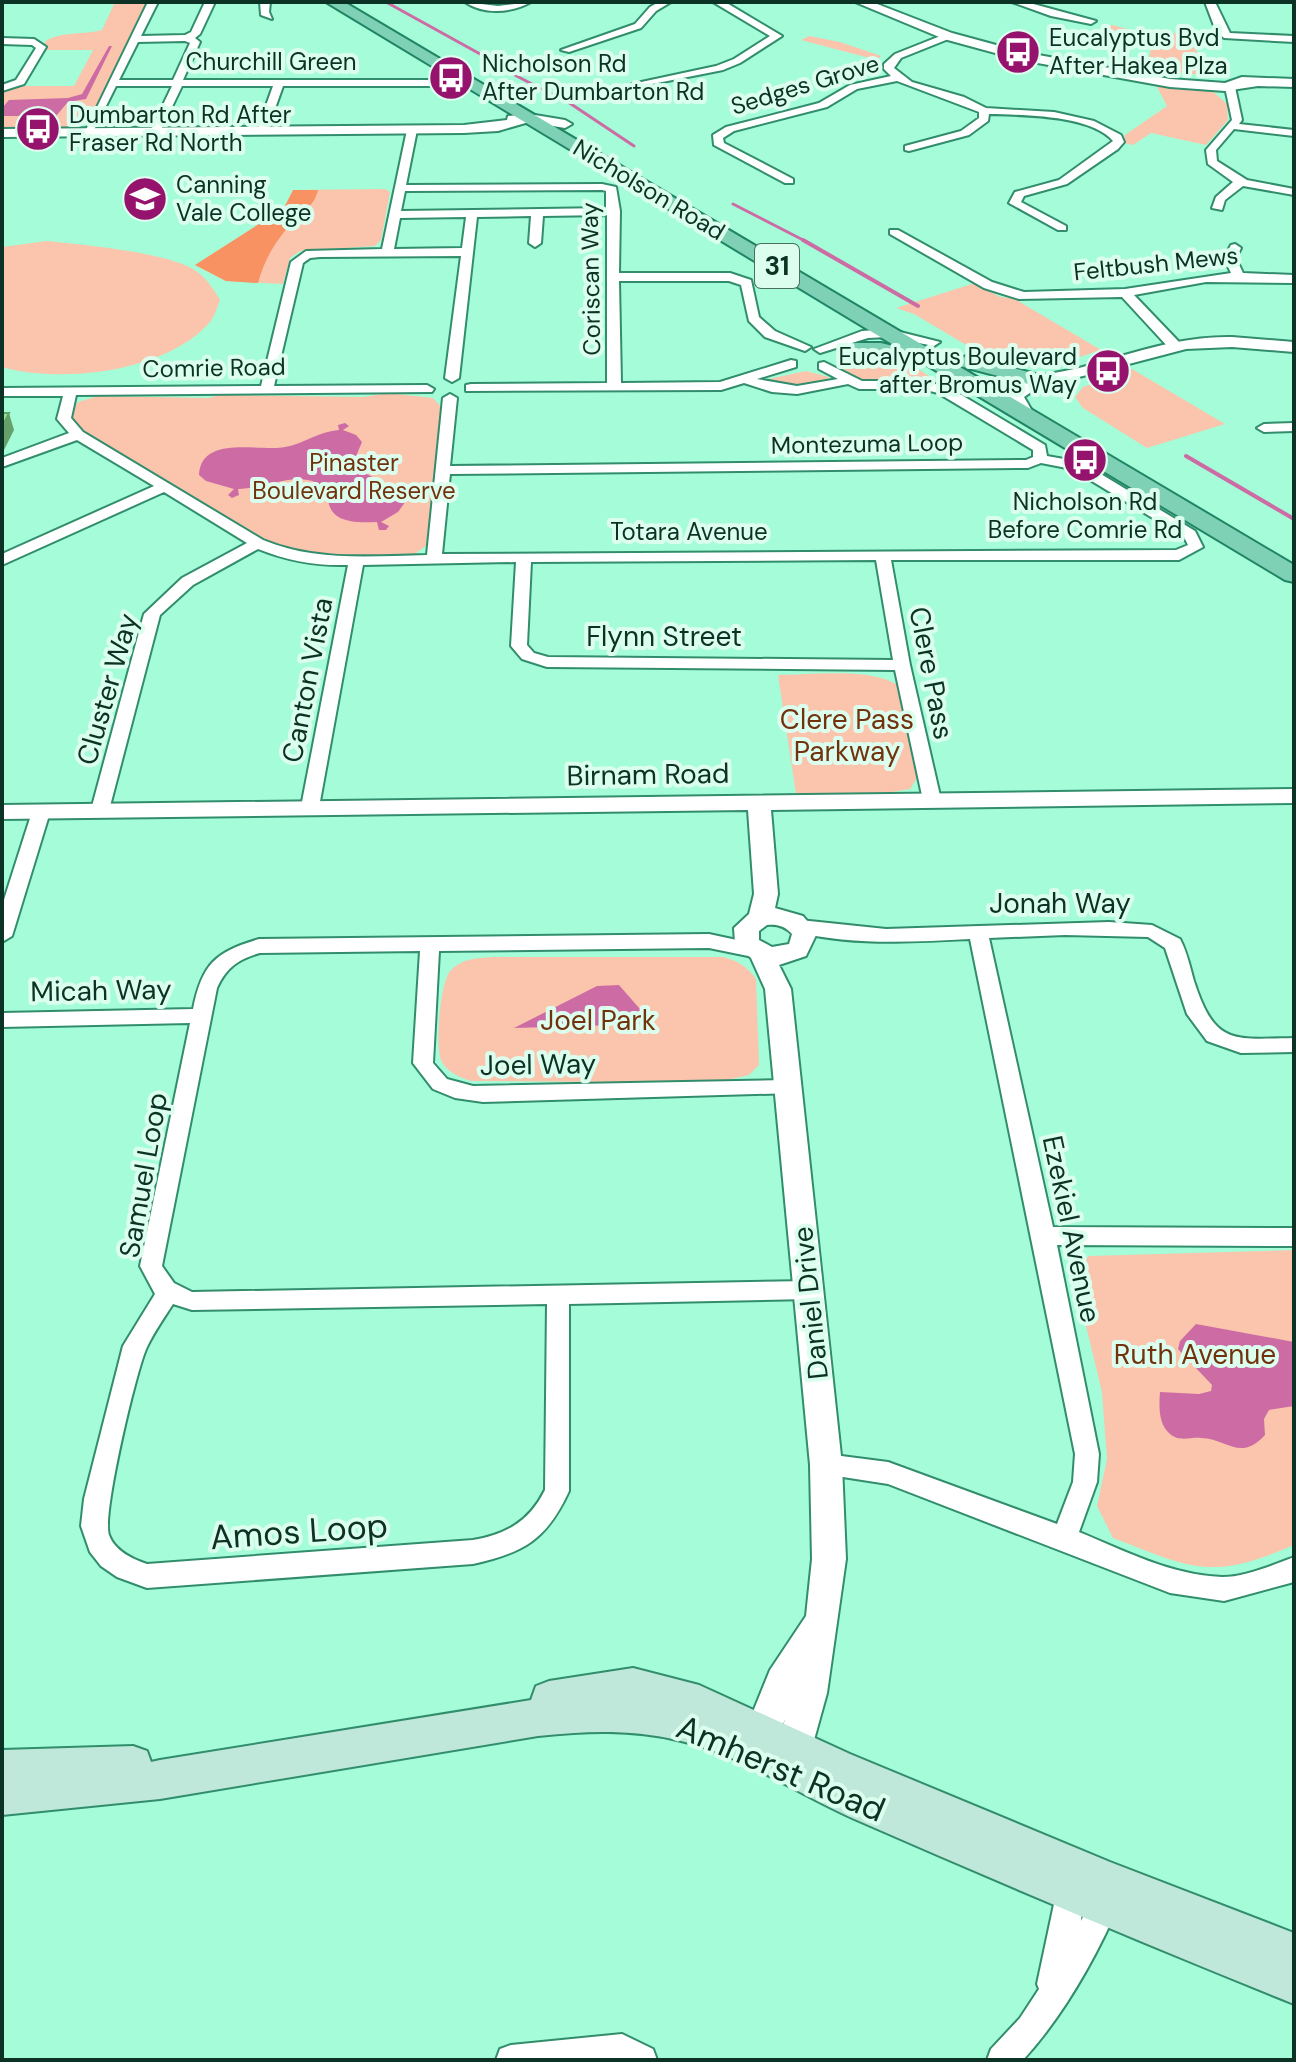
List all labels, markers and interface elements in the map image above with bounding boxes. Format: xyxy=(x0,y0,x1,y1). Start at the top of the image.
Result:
place label: Eucalyptus Bvd After Hakea Plza xyxy=(1049,22,1228,81)
bus stop icon: Eucalyptus Bvd After Hakea Plza xyxy=(994,28,1042,76)
street label: Churchill Green xyxy=(185,46,357,77)
street label: Sedges Grove xyxy=(727,47,883,122)
place label: Nicholson Rd After Dumbarton Rd xyxy=(482,48,704,107)
bus stop icon: Nicholson Rd After Dumbarton Rd xyxy=(427,54,475,102)
place label: Dumbarton Rd After Fraser Rd North xyxy=(69,99,291,158)
bus stop icon: Dumbarton Rd After Fraser Rd North xyxy=(14,105,62,153)
street label: Nicholson Road xyxy=(568,132,731,247)
place label: Canning Vale College xyxy=(176,169,311,228)
school or university icon: Canning Vale College xyxy=(121,175,169,223)
street label: Coriscan Way xyxy=(574,202,607,356)
street label: Feltbush Mews xyxy=(1072,239,1240,288)
road number: 31 xyxy=(755,244,799,288)
place label: Eucalyptus Boulevard after Bromus Way xyxy=(839,341,1077,400)
bus stop icon: Eucalyptus Boulevard after Bromus Way xyxy=(1084,347,1132,395)
street label: Comrie Road xyxy=(142,351,286,384)
street label: Montezuma Loop xyxy=(771,426,963,461)
bus stop icon: Nicholson Rd Before Comrie Rd xyxy=(1061,436,1109,484)
park label: Pinaster Boulevard Reserve xyxy=(252,447,456,506)
place label: Nicholson Rd Before Comrie Rd xyxy=(988,486,1182,545)
street label: Totara Avenue xyxy=(610,516,768,547)
street label: Canton Vista xyxy=(273,594,342,766)
street label: Clere Pass xyxy=(901,604,962,743)
street label: Cluster Way xyxy=(68,609,147,769)
street label: Flynn Street xyxy=(586,618,742,655)
park label: Clere Pass Parkway xyxy=(780,701,914,770)
street label: Birnam Road xyxy=(566,755,730,794)
street label: Jonah Way xyxy=(989,885,1131,922)
street label: Micah Way xyxy=(30,971,172,1010)
park label: Joel Park xyxy=(540,1002,656,1039)
street label: Joel Way xyxy=(480,1045,596,1084)
street label: Samuel Loop xyxy=(111,1090,176,1261)
street label: Ezekiel Avenue xyxy=(1034,1132,1109,1326)
street label: Daniel Drive xyxy=(784,1225,837,1381)
park label: Ruth Avenue xyxy=(1114,1336,1276,1373)
street label: Amos Loop xyxy=(209,1503,389,1560)
street label: Amherst Road xyxy=(670,1704,892,1833)

